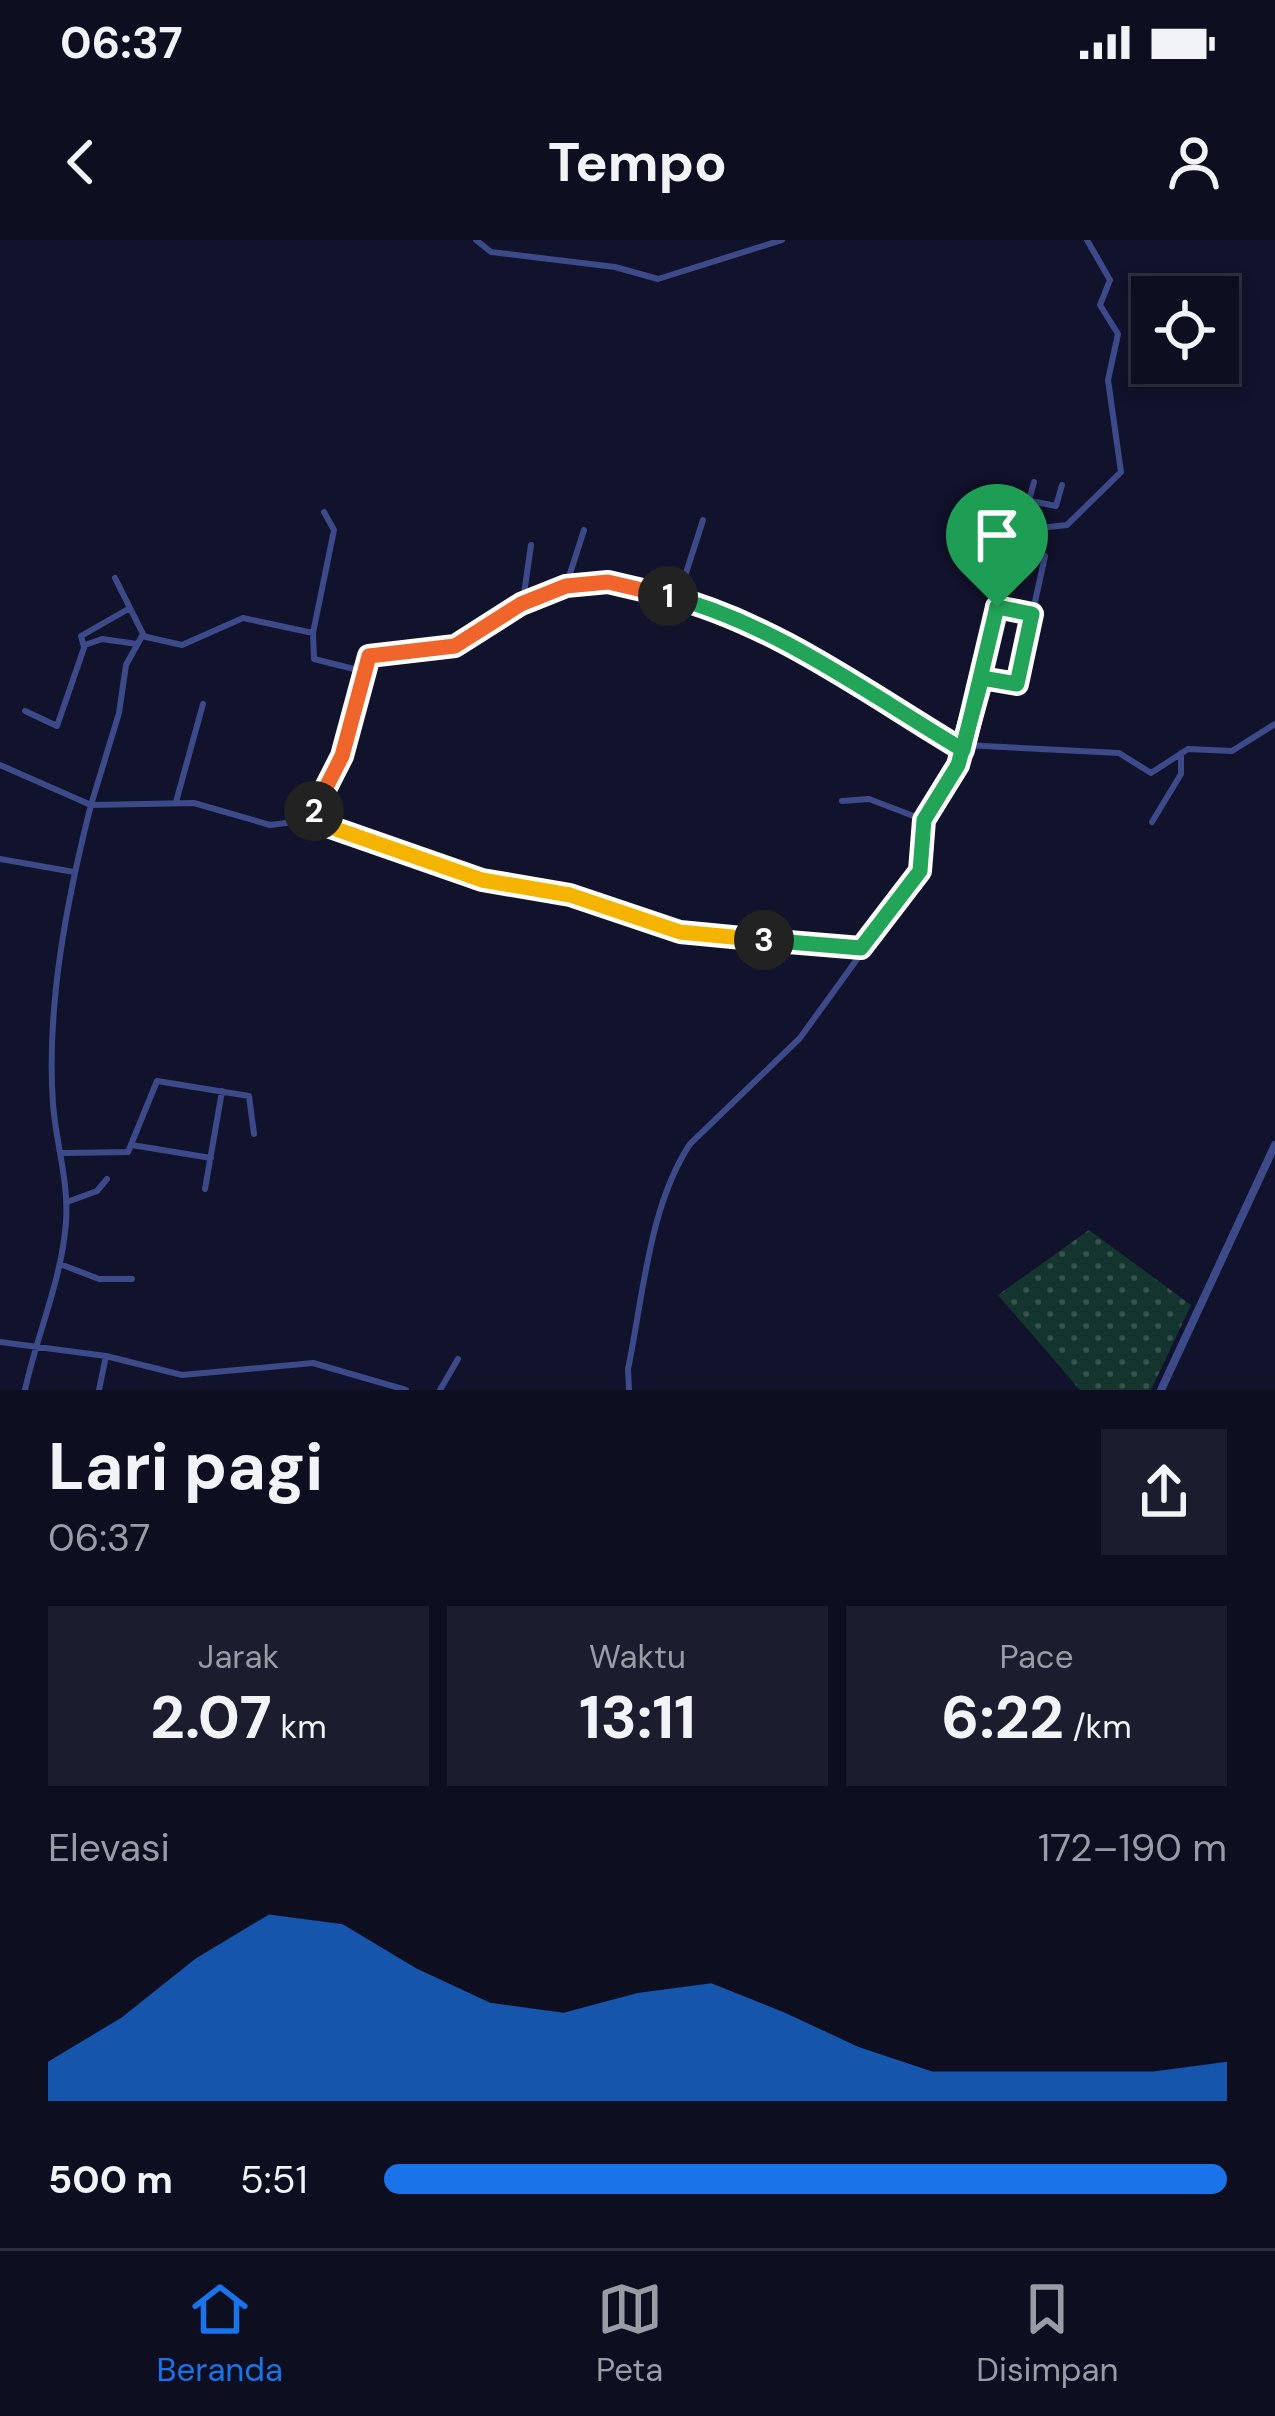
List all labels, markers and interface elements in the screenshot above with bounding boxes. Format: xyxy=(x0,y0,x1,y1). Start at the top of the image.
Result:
text: 06:37 xyxy=(60,13,183,72)
text: Tempo xyxy=(548,127,727,198)
icon: back xyxy=(48,129,114,195)
icon: person xyxy=(1161,129,1227,195)
map controls xyxy=(1131,276,1239,384)
button: locate xyxy=(1131,276,1239,384)
pin xyxy=(946,484,1048,607)
icon: arrive xyxy=(964,502,1030,568)
pin: 1 xyxy=(638,566,698,626)
text: 1 xyxy=(662,574,674,617)
pin: 2 xyxy=(284,781,344,841)
text: 2 xyxy=(304,789,324,832)
pin: 3 xyxy=(734,910,794,970)
text: 3 xyxy=(754,918,774,961)
text: Lari pagi xyxy=(48,1424,323,1509)
button: share xyxy=(1101,1429,1227,1555)
text: 06:37 xyxy=(48,1512,150,1563)
text: Jarak xyxy=(198,1635,279,1678)
text: Waktu xyxy=(589,1635,686,1678)
text: Pace xyxy=(1000,1635,1073,1678)
text: 2.07 xyxy=(150,1678,272,1757)
text: 13:11 xyxy=(579,1678,696,1757)
text: 6:22 xyxy=(941,1678,1064,1757)
text: km xyxy=(272,1705,327,1748)
text: /km xyxy=(1064,1705,1132,1748)
text: Elevasi xyxy=(48,1822,170,1873)
text: 172–190 m xyxy=(1038,1822,1227,1873)
text: 500 m xyxy=(48,2154,173,2205)
text: 5:51 xyxy=(240,2154,308,2205)
tab: Beranda xyxy=(157,2276,283,2391)
tab: Peta xyxy=(596,2276,663,2391)
tab: Disimpan xyxy=(976,2276,1118,2391)

